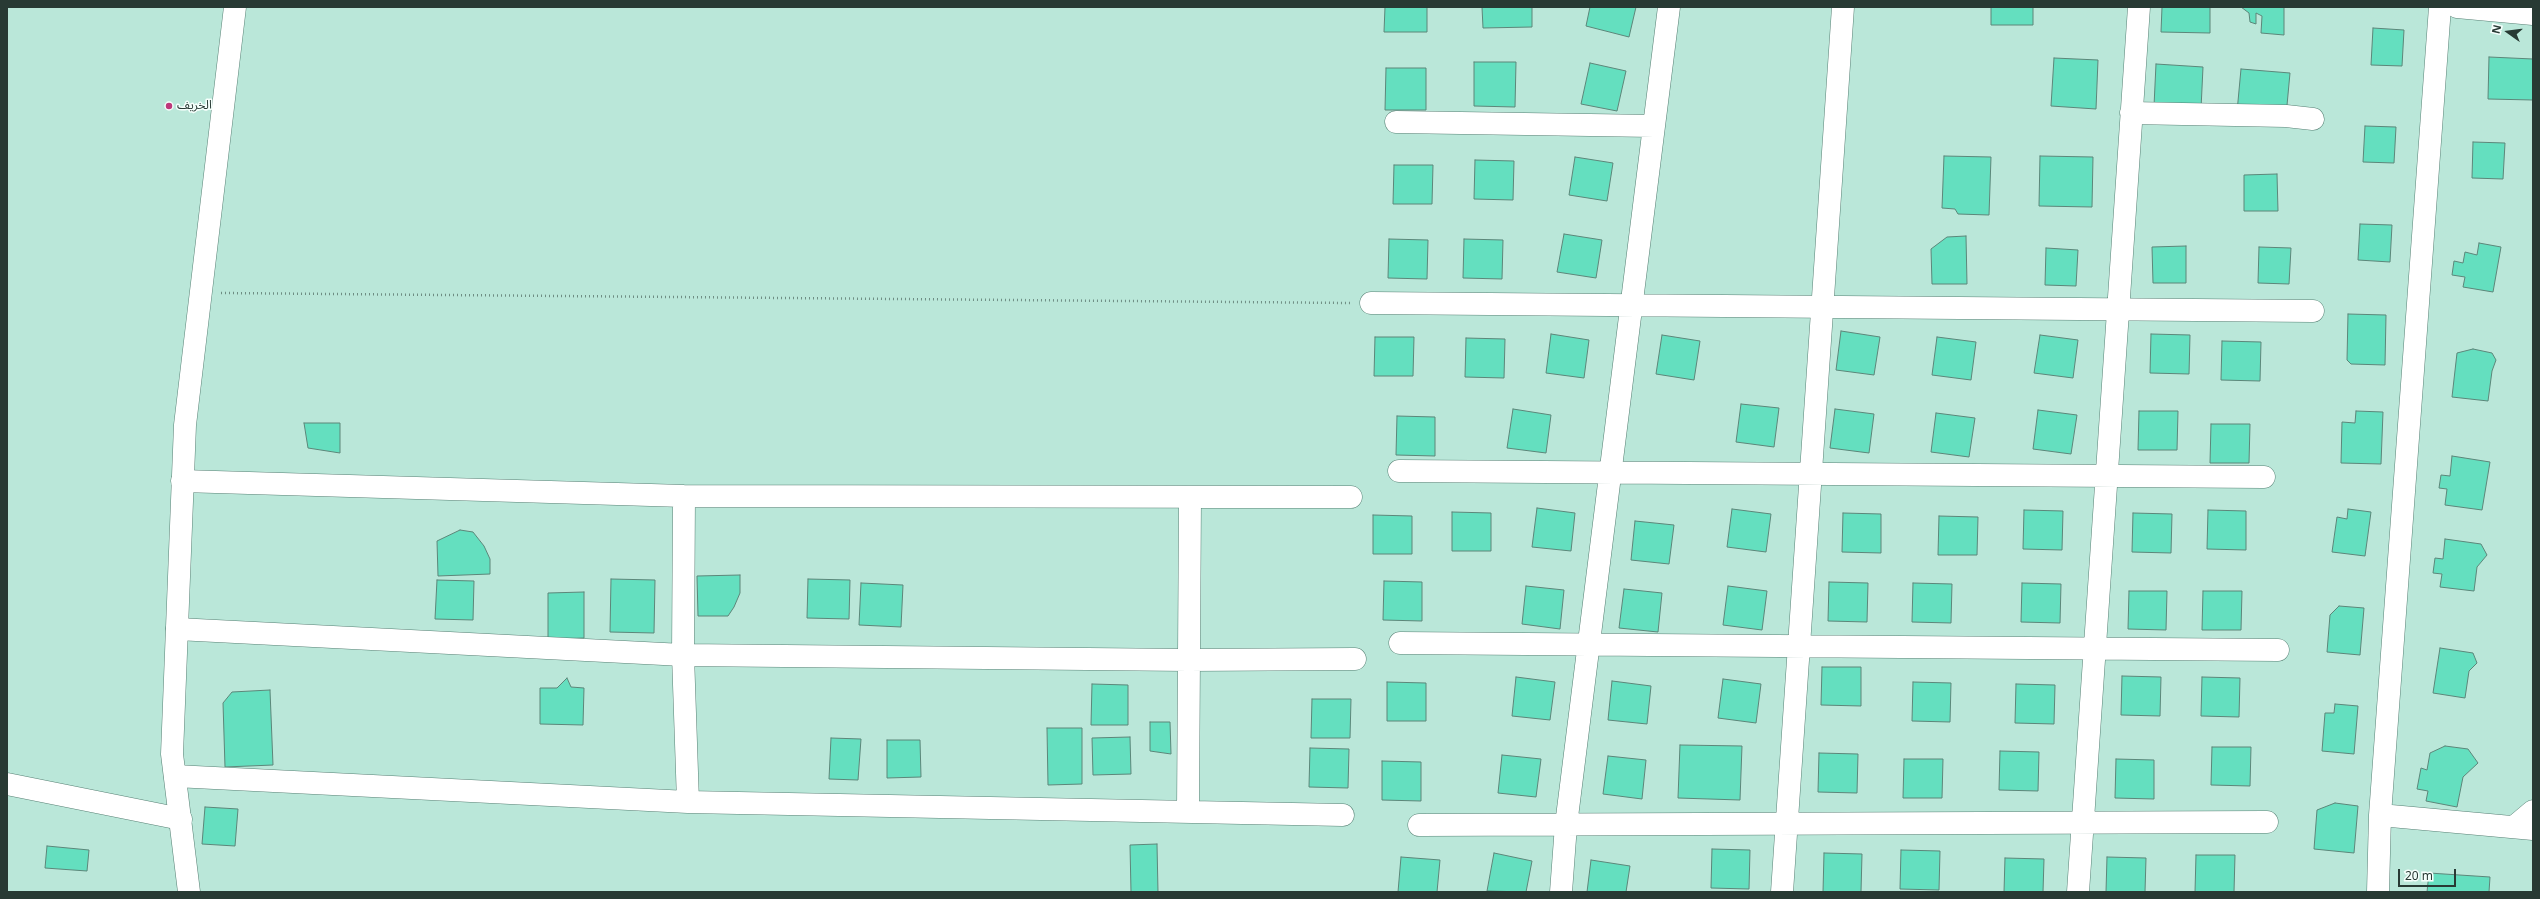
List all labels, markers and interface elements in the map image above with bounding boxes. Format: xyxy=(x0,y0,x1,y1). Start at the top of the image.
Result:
north arrow xyxy=(2488,12,2528,52)
text: N xyxy=(2488,23,2504,35)
place label: الخريف xyxy=(177,99,212,113)
marker: الخريف xyxy=(164,101,174,111)
scale bar xyxy=(2400,861,2458,887)
text: 20 m xyxy=(2405,867,2433,884)

